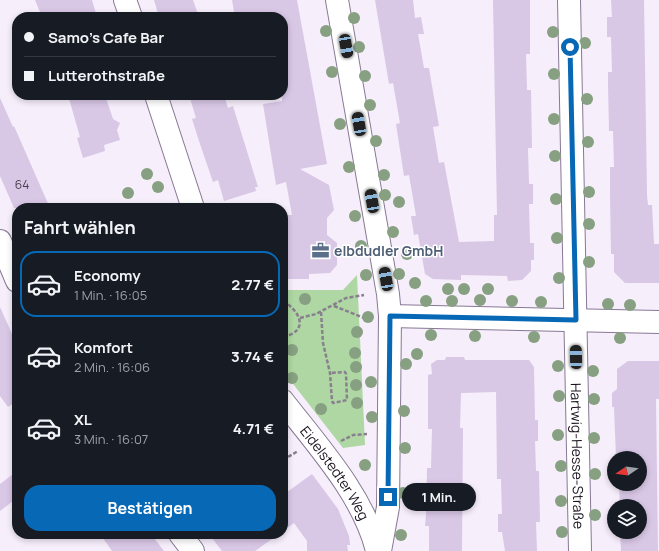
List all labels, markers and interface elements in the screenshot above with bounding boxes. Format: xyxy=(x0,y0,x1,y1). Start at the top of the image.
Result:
text: Samo's Cafe Bar xyxy=(48,27,164,48)
car xyxy=(338,33,354,59)
route start xyxy=(561,38,579,56)
text: Lutterothstraße xyxy=(48,65,165,86)
car xyxy=(351,111,367,137)
house number: 64 xyxy=(15,176,29,193)
car xyxy=(364,188,380,214)
text: Fahrt wählen xyxy=(24,215,136,239)
office icon: elbdudler GmbH xyxy=(311,240,331,260)
place label: elbdudler GmbH xyxy=(334,241,443,260)
text: Economy xyxy=(74,265,141,286)
icon: car xyxy=(26,266,62,302)
car xyxy=(378,266,394,292)
text: 2.77 € xyxy=(231,274,274,295)
text: 1 Min. · 16:05 xyxy=(74,286,147,304)
text: Komfort xyxy=(74,337,133,358)
icon: car xyxy=(26,338,62,374)
car xyxy=(570,345,582,369)
text: 3.74 € xyxy=(231,346,274,367)
text: 2 Min. · 16:06 xyxy=(74,358,150,376)
street label: Hartwig-Hesse-Straße xyxy=(567,383,589,529)
text: XL xyxy=(74,409,92,430)
icon: car xyxy=(26,410,62,446)
text: 4.71 € xyxy=(233,418,274,439)
street label: Eidelstedter Weg xyxy=(297,422,374,523)
text: 3 Min. · 16:07 xyxy=(74,430,148,448)
north arrow xyxy=(607,451,647,491)
map controls xyxy=(607,451,647,539)
callout: 1 Min. xyxy=(402,483,476,511)
button: Bestätigen xyxy=(24,485,276,531)
route end xyxy=(379,488,397,506)
text: 1 Min. xyxy=(421,488,457,506)
button: layers xyxy=(607,499,647,539)

